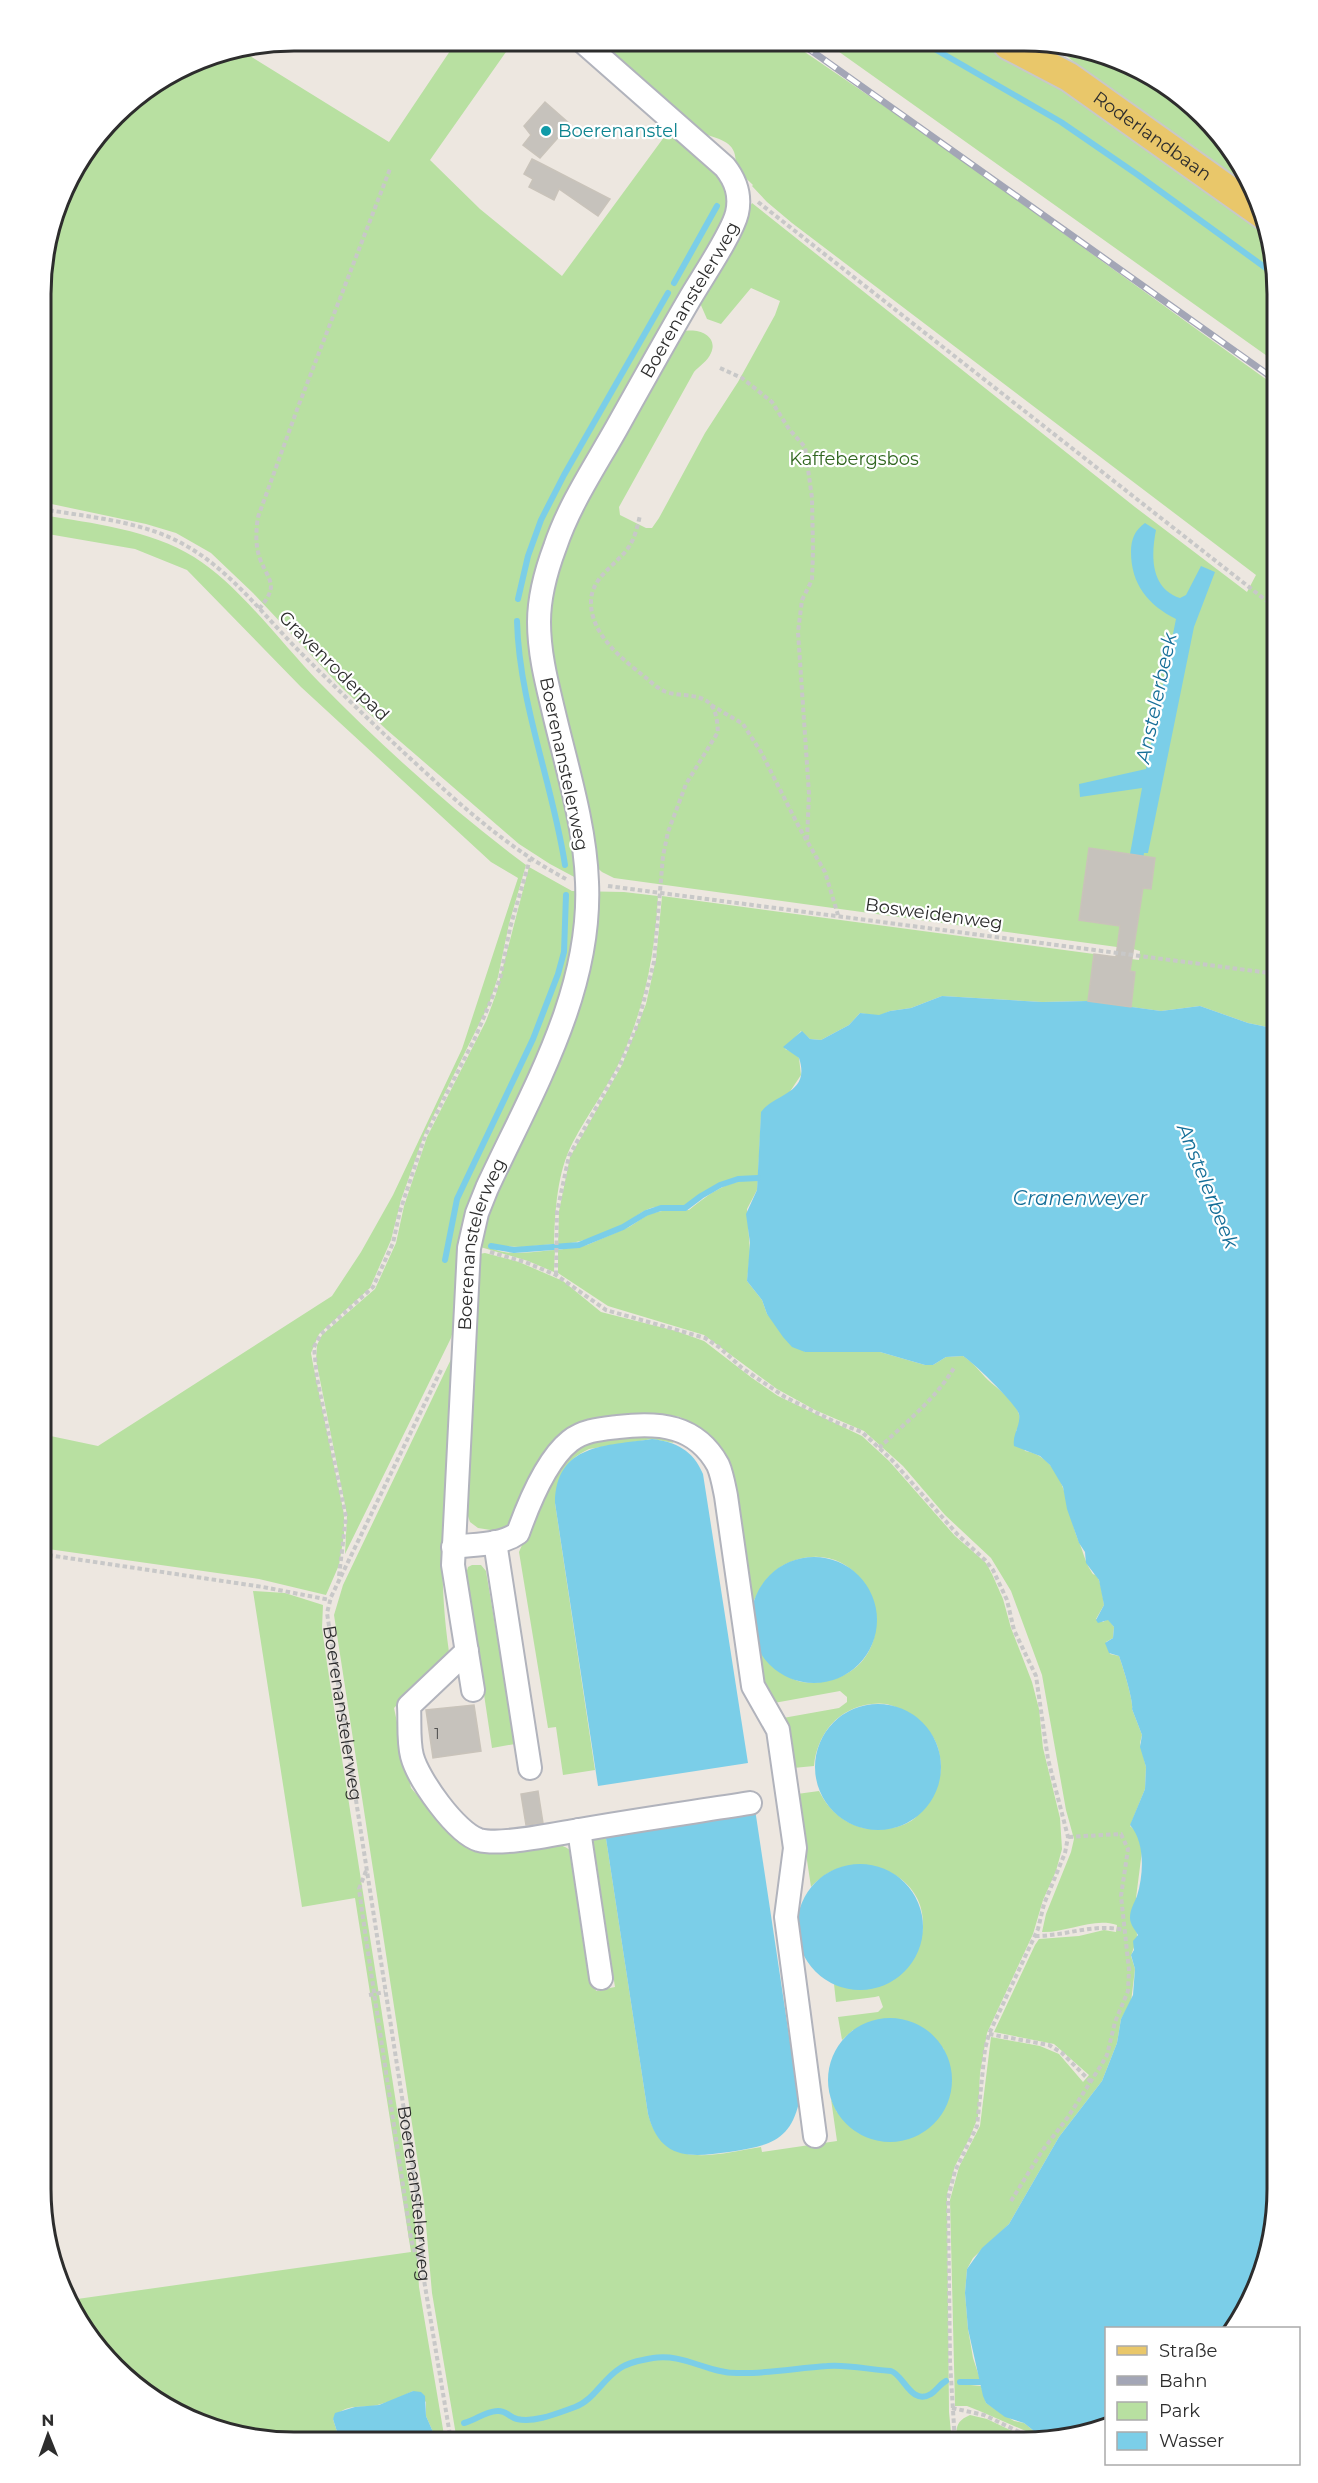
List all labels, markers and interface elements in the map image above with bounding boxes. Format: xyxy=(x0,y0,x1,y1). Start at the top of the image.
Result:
street label: Roderlandbaan xyxy=(1089,87,1216,186)
place label: Boerenanstel xyxy=(558,120,678,142)
marker: Boerenanstel xyxy=(539,124,553,138)
street label: Boerenanstelerweg xyxy=(636,218,744,382)
park label: Kaffebergsbos xyxy=(789,448,919,470)
street label: Gravenroderpad xyxy=(274,606,394,726)
water label: Anstelerbeek xyxy=(1130,630,1182,766)
street label: Boerenanstelerweg xyxy=(535,675,593,853)
street label: Bosweidenweg xyxy=(864,893,1004,935)
water label: Anstelerbeek xyxy=(1172,1119,1244,1253)
street label: Boerenanstelerweg xyxy=(454,1155,511,1331)
water label: Cranenweyer xyxy=(1013,1186,1148,1210)
street label: Boerenanstelerweg xyxy=(318,1624,367,1802)
house number: 1 xyxy=(434,1724,440,1743)
street label: Boerenanstelerweg xyxy=(392,2104,435,2283)
legend xyxy=(1105,2327,1300,2465)
text: Straße xyxy=(1159,2340,1218,2362)
text: Bahn xyxy=(1159,2370,1208,2392)
text: Park xyxy=(1159,2400,1200,2422)
north arrow xyxy=(18,2405,78,2465)
text: N xyxy=(41,2411,54,2430)
text: Wasser xyxy=(1159,2430,1224,2452)

